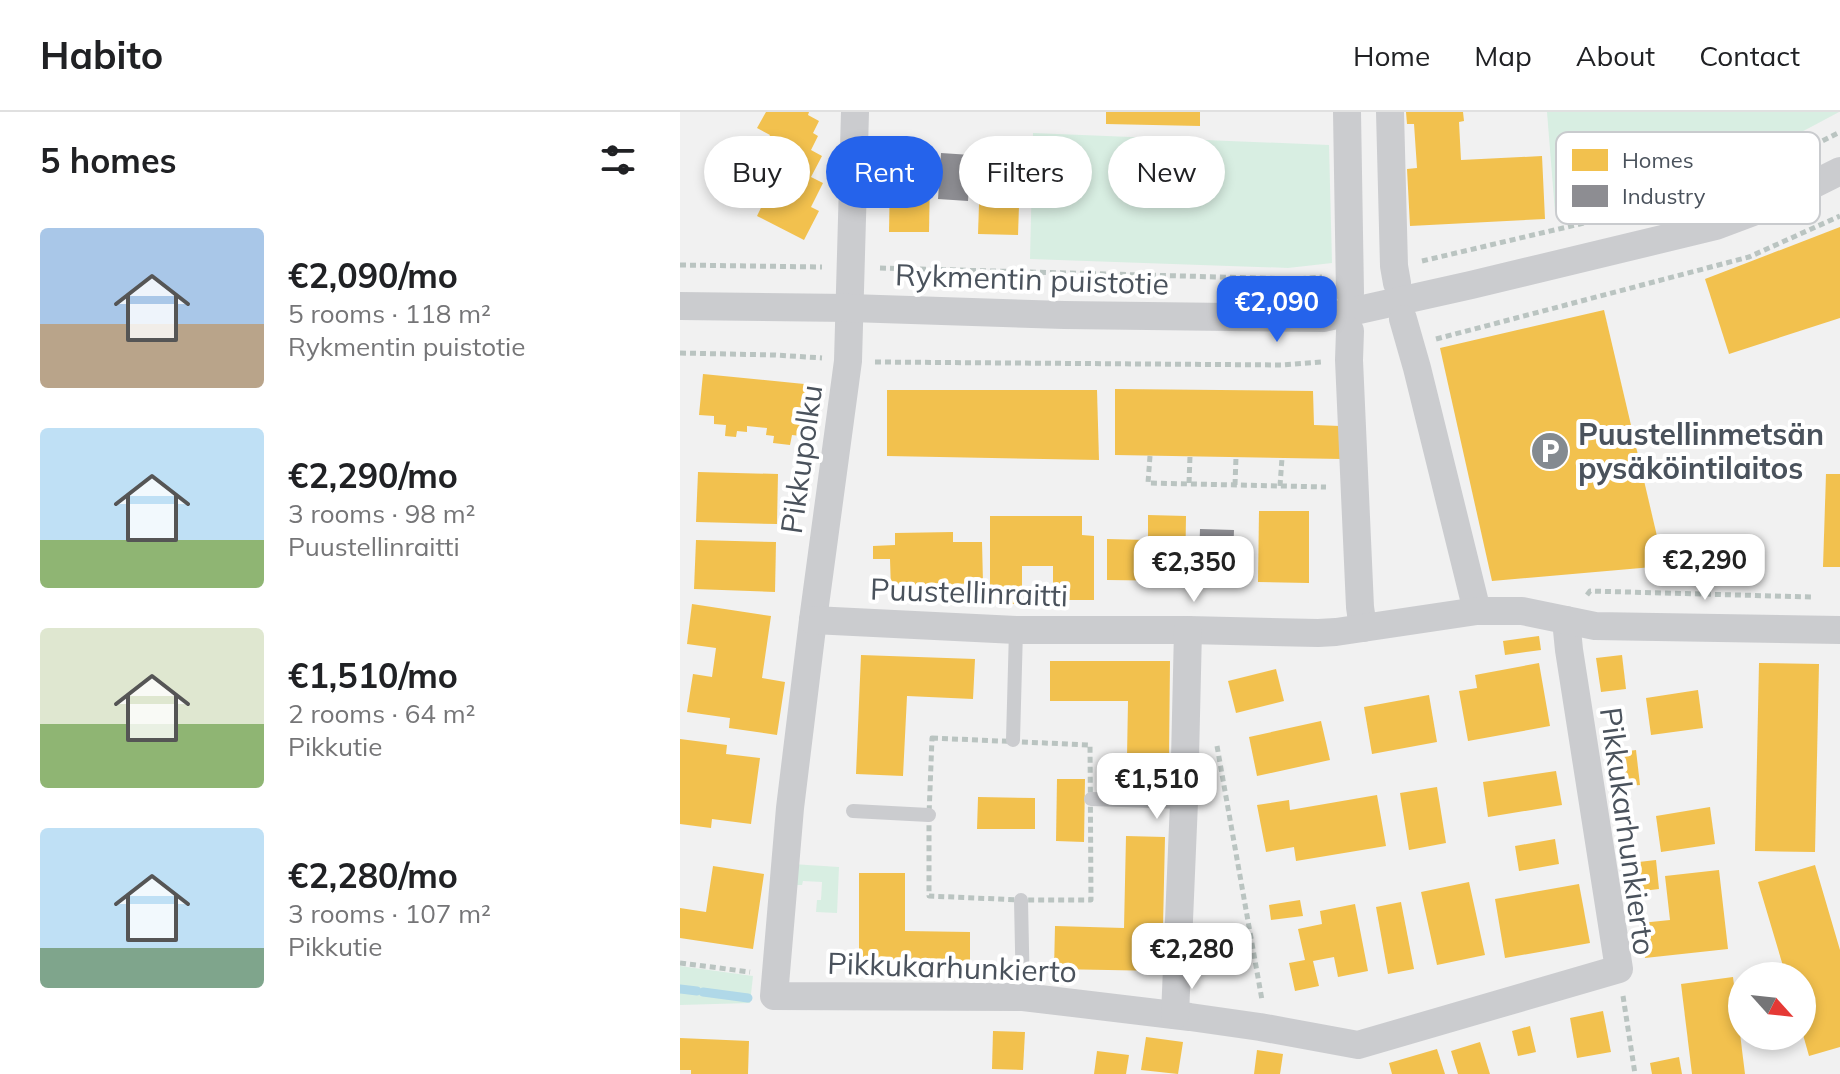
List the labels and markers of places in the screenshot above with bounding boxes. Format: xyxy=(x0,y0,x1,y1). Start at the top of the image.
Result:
pin: €2,090 xyxy=(1212,276,1342,344)
place label: Puustellinmetsän pysäköintilaitos xyxy=(1578,415,1824,487)
parking icon: Puustellinmetsän pysäköintilaitos xyxy=(1529,430,1571,472)
pin: €2,290 xyxy=(1640,534,1770,602)
pin: €2,350 xyxy=(1129,536,1259,604)
pin: €1,510 xyxy=(1092,753,1222,821)
pin: €2,280 xyxy=(1127,923,1257,991)

